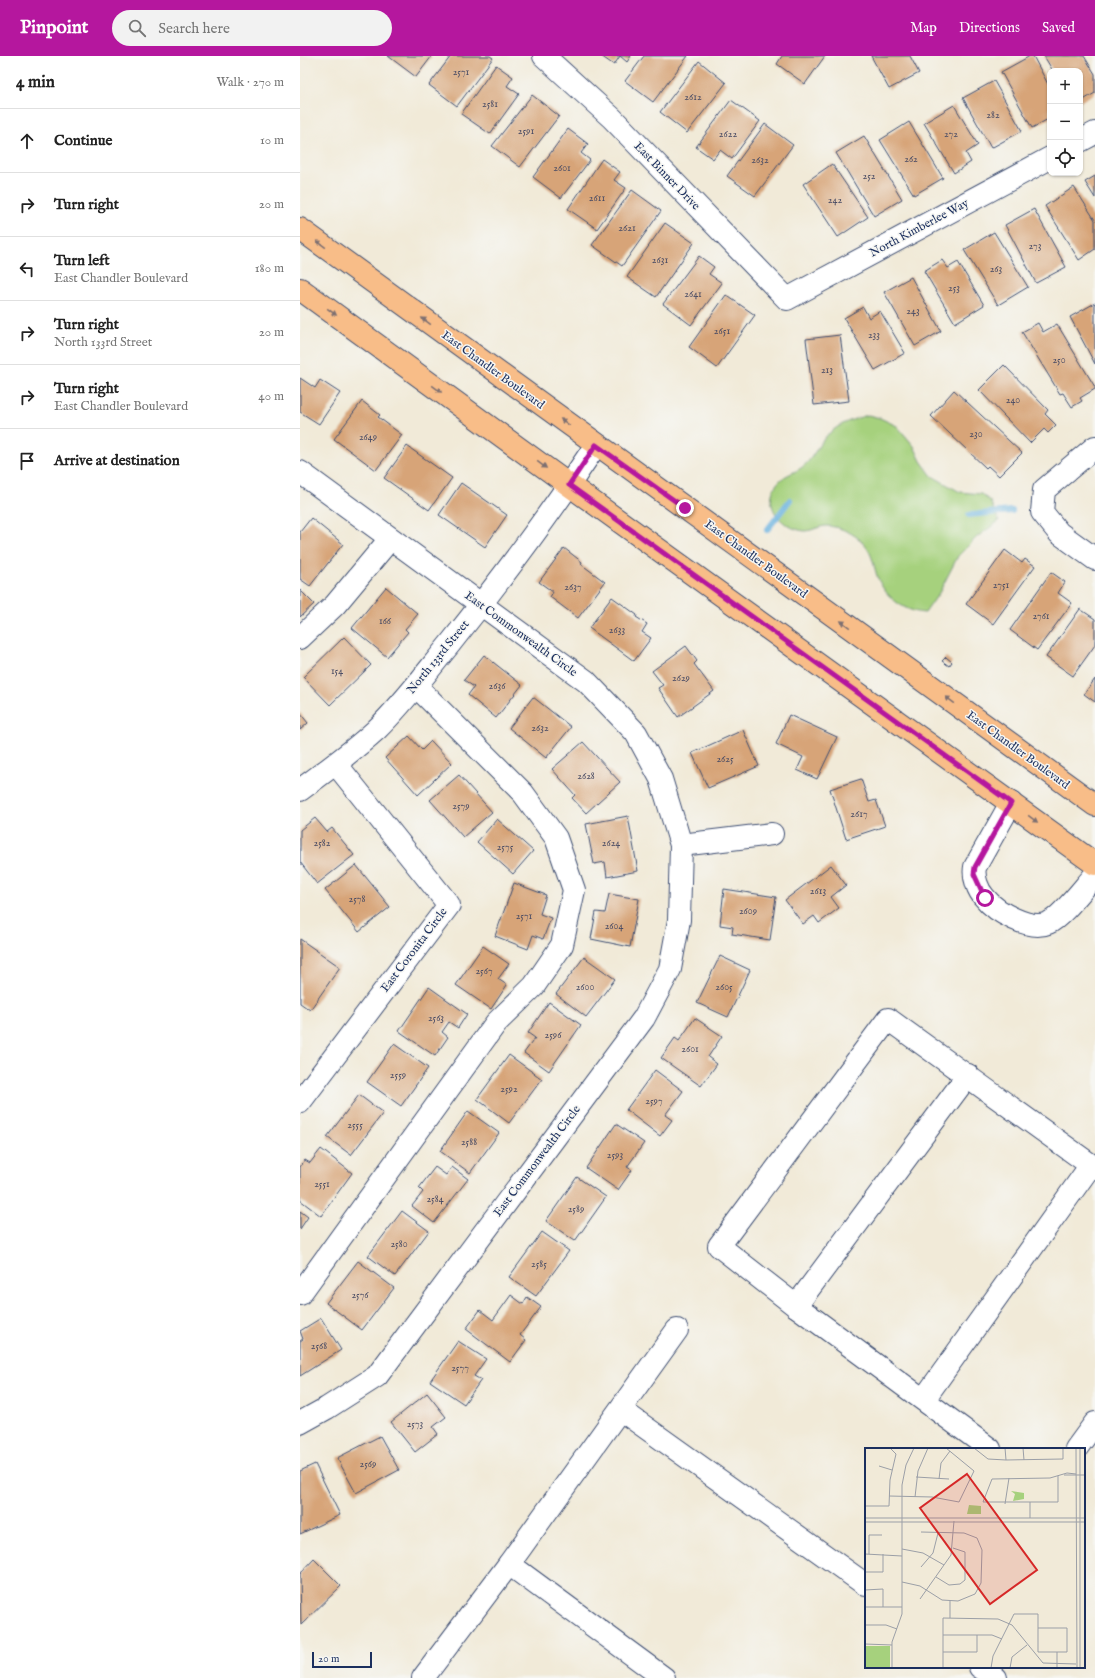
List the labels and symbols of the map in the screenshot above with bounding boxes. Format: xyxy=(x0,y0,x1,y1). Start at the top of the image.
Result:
house number: 2571 xyxy=(453,66,470,79)
house number: 2612 xyxy=(684,91,702,104)
house number: 2581 xyxy=(482,98,498,111)
house number: 282 xyxy=(986,109,1000,122)
house number: 2591 xyxy=(518,125,534,138)
house number: 2622 xyxy=(719,128,737,141)
house number: 272 xyxy=(944,128,958,141)
street label: East Binner Drive xyxy=(631,139,704,214)
house number: 262 xyxy=(904,153,918,166)
house number: 2632 xyxy=(751,154,769,167)
house number: 2601 xyxy=(553,162,571,175)
house number: 252 xyxy=(863,170,876,183)
house number: 2611 xyxy=(589,192,605,205)
house number: 242 xyxy=(828,194,842,207)
street label: North Kimberlee Way xyxy=(867,196,971,260)
house number: 2621 xyxy=(618,222,636,235)
one-way arrow xyxy=(315,240,326,249)
house number: 273 xyxy=(1029,240,1042,253)
house number: 2631 xyxy=(652,254,668,267)
house number: 263 xyxy=(990,263,1003,276)
house number: 253 xyxy=(948,282,960,295)
house number: 2641 xyxy=(684,288,702,301)
house number: 243 xyxy=(906,305,920,318)
one-way arrow xyxy=(326,308,337,316)
one-way arrow xyxy=(420,317,431,325)
house number: 2651 xyxy=(714,325,730,338)
street label: East Chandler Boulevard xyxy=(439,328,548,413)
house number: 233 xyxy=(868,329,880,342)
house number: 250 xyxy=(1052,354,1066,367)
house number: 213 xyxy=(821,364,833,377)
one-way arrow xyxy=(431,385,442,393)
house number: 240 xyxy=(1006,394,1020,407)
one-way arrow xyxy=(560,418,570,426)
house number: 230 xyxy=(969,428,983,441)
house number: 2649 xyxy=(359,431,377,444)
one-way arrow xyxy=(536,461,547,469)
route end xyxy=(676,499,694,517)
street label: East Chandler Boulevard xyxy=(702,517,811,602)
house number: 2751 xyxy=(993,579,1010,592)
house number: 2637 xyxy=(564,581,582,594)
street label: East Commonwealth Circle xyxy=(462,588,581,680)
house number: 2761 xyxy=(1032,610,1050,623)
house number: 166 xyxy=(379,615,392,628)
street label: North 133rd Street xyxy=(404,617,472,697)
one-way arrow xyxy=(840,620,850,628)
house number: 2633 xyxy=(609,624,625,637)
house number: 154 xyxy=(331,665,343,678)
house number: 2629 xyxy=(672,672,690,685)
house number: 2636 xyxy=(489,680,506,693)
one-way arrow xyxy=(945,696,956,704)
street label: East Chandler Boulevard xyxy=(964,708,1073,793)
house number: 2632 xyxy=(531,722,549,735)
house number: 2625 xyxy=(716,753,734,766)
house number: 2628 xyxy=(577,770,595,783)
house number: 2579 xyxy=(452,800,470,813)
house number: 2617 xyxy=(850,808,868,821)
one-way arrow xyxy=(1028,815,1039,823)
house number: 2582 xyxy=(314,837,331,850)
house number: 2624 xyxy=(602,837,620,850)
house number: 2575 xyxy=(497,841,514,854)
house number: 2613 xyxy=(810,885,826,898)
route start xyxy=(976,889,994,907)
house number: 2578 xyxy=(349,893,366,906)
street label: East Coronita Circle xyxy=(377,904,451,995)
house number: 2609 xyxy=(739,905,757,918)
house number: 2571 xyxy=(516,910,533,923)
house number: 2604 xyxy=(605,920,623,933)
house number: 2567 xyxy=(475,965,493,978)
house number: 2600 xyxy=(576,981,594,994)
house number: 2605 xyxy=(715,981,733,994)
house number: 2563 xyxy=(428,1012,444,1025)
house number: 2596 xyxy=(545,1029,562,1042)
house number: 2601 xyxy=(681,1043,699,1056)
house number: 2559 xyxy=(390,1069,406,1082)
house number: 2592 xyxy=(500,1083,518,1096)
house number: 2597 xyxy=(645,1095,663,1108)
street label: East Commonwealth Circle xyxy=(490,1102,584,1220)
house number: 2555 xyxy=(347,1119,363,1132)
house number: 2588 xyxy=(461,1136,477,1149)
house number: 2593 xyxy=(607,1149,623,1162)
house number: 2551 xyxy=(314,1178,330,1191)
house number: 2584 xyxy=(426,1193,444,1206)
house number: 2589 xyxy=(568,1203,584,1216)
house number: 2580 xyxy=(390,1238,408,1251)
house number: 2585 xyxy=(531,1258,547,1271)
house number: 2576 xyxy=(351,1289,369,1302)
house number: 2568 xyxy=(311,1340,327,1353)
house number: 2577 xyxy=(451,1362,469,1375)
house number: 2573 xyxy=(407,1418,424,1431)
inset map xyxy=(865,1448,1085,1668)
house number: 2569 xyxy=(360,1458,376,1471)
scale bar xyxy=(312,1650,372,1669)

